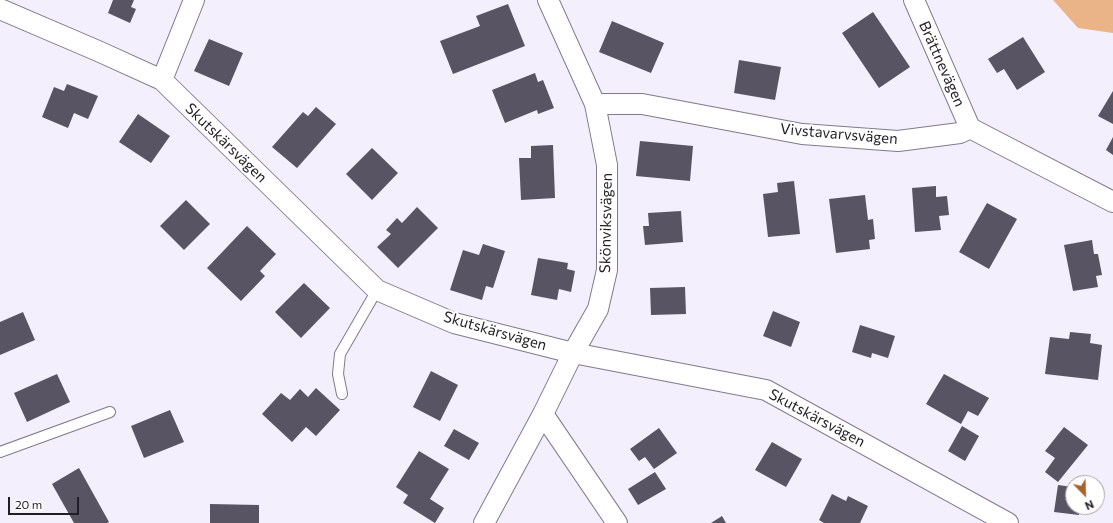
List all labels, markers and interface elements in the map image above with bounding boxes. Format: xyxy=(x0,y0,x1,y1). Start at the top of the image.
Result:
street label: Brättnevägen xyxy=(915,18,969,110)
street label: Skutskärsvägen xyxy=(181,100,271,186)
street label: Vivstavarvsvägen xyxy=(780,120,898,148)
street label: Skönviksvägen xyxy=(596,173,616,273)
street label: Skutskärsvägen xyxy=(441,308,549,354)
street label: Skutskärsvägen xyxy=(766,385,868,451)
north arrow xyxy=(1065,475,1105,515)
scale bar xyxy=(10,489,81,515)
text: 20 m xyxy=(15,497,42,511)
text: N xyxy=(1083,498,1096,513)

